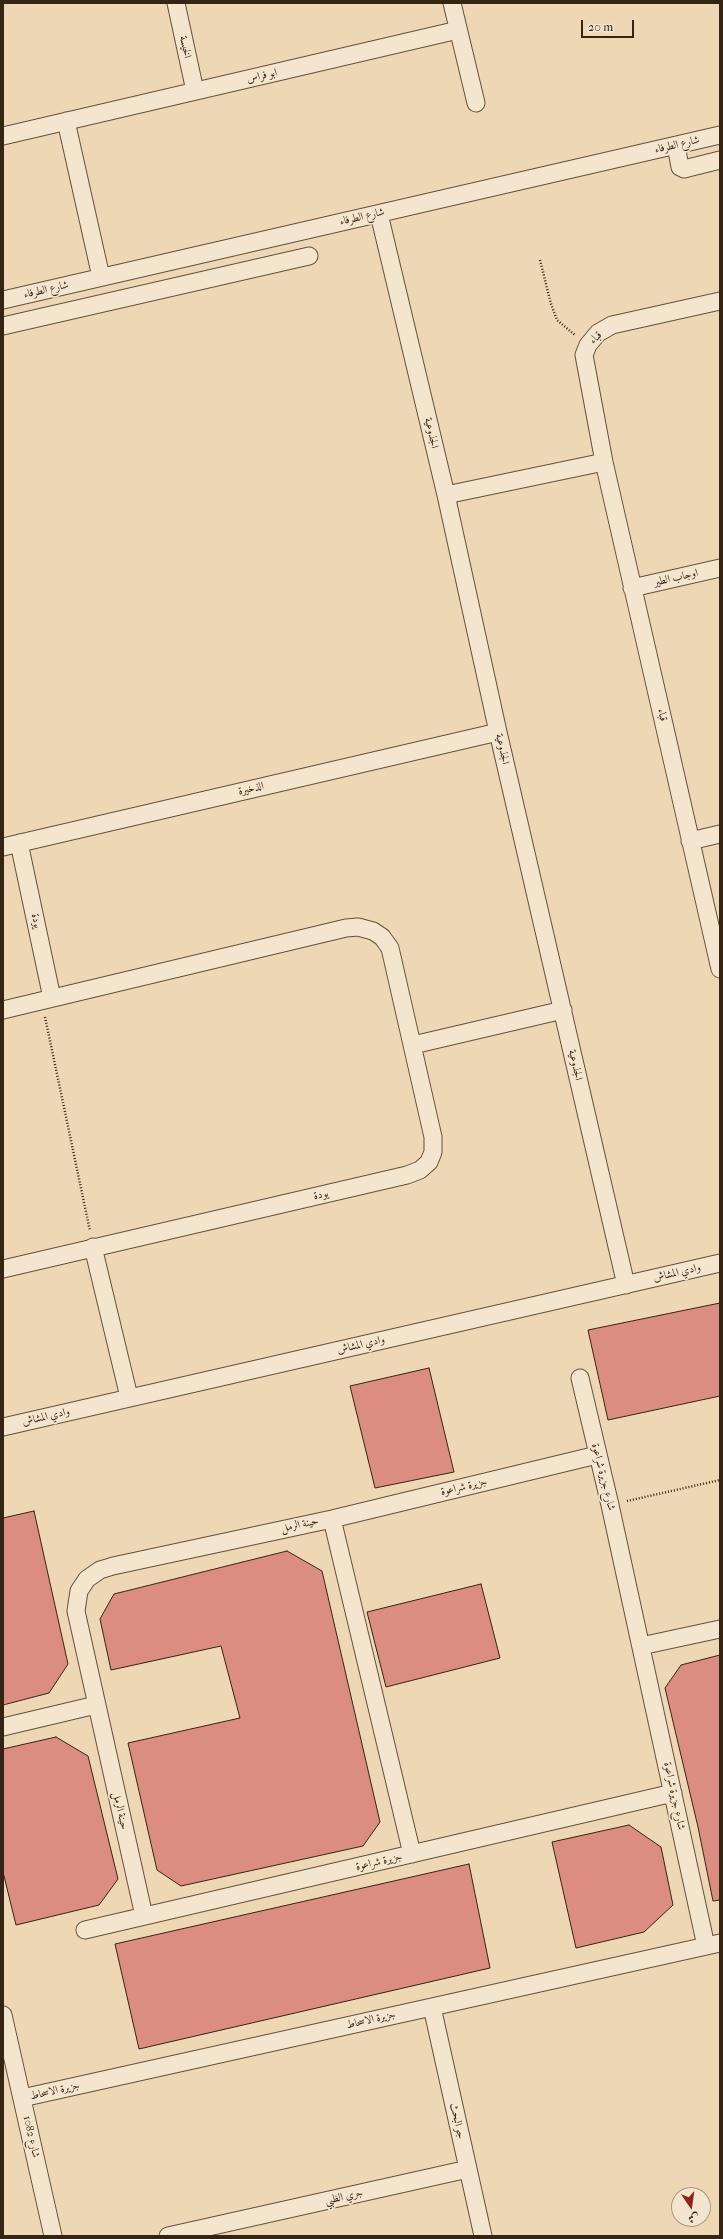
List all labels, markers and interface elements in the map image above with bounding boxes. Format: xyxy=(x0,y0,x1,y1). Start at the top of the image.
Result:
scale bar xyxy=(583,12,636,38)
text: 20 m xyxy=(588,20,613,34)
street label: الخيسة xyxy=(176,35,194,59)
street label: ابو فراس xyxy=(245,66,279,86)
street label: شارع الطرفاء xyxy=(653,133,701,157)
street label: شارع الطرفاء xyxy=(338,205,386,229)
street label: شارع الطرفاء xyxy=(22,278,70,302)
street label: قباء xyxy=(587,329,605,347)
street label: الجذوعية xyxy=(421,416,441,450)
street label: اوجاب الطير xyxy=(653,567,699,589)
street label: قباء xyxy=(654,707,670,723)
street label: الجذوعية xyxy=(492,732,512,766)
street label: الذخيرة xyxy=(237,780,265,798)
street label: يودة xyxy=(28,912,44,930)
street label: الجذوعية xyxy=(565,1048,585,1082)
street label: يودة xyxy=(312,1187,330,1203)
street label: وادي المشاش xyxy=(652,1261,702,1285)
street label: وادي المشاش xyxy=(336,1333,386,1357)
street label: وادي المشاش xyxy=(21,1405,71,1429)
street label: شارع جزيرة شراعوة xyxy=(588,1442,618,1512)
street label: جزيرة شراعوة xyxy=(439,1475,489,1499)
street label: حينة الرمل xyxy=(280,1515,320,1535)
street label: شارع جزيرة شراعوة xyxy=(660,1761,688,1831)
street label: حينة الرمل xyxy=(109,1791,131,1831)
street label: جزيرة شراعوة xyxy=(354,1850,404,1874)
street label: جزيرة الاسحاط xyxy=(345,2008,397,2032)
street label: جزيرة الاسحاط xyxy=(29,2079,81,2103)
street label: جو البحث xyxy=(446,2102,468,2140)
street label: شارع 1082 xyxy=(20,2115,42,2159)
street label: جري الظبي xyxy=(324,2186,364,2208)
north arrow xyxy=(671,2187,711,2227)
text: ش xyxy=(687,2211,700,2226)

